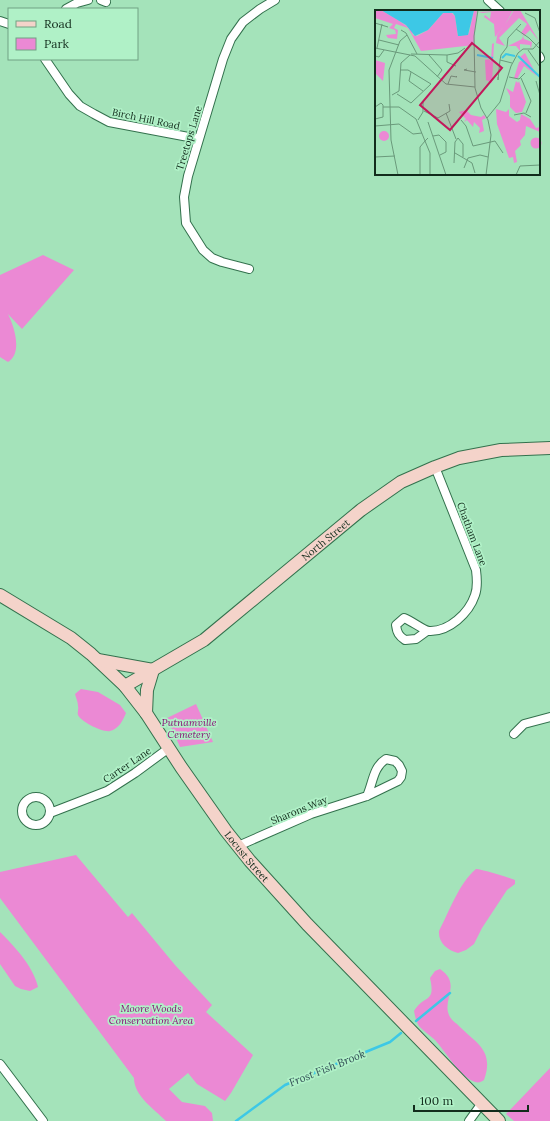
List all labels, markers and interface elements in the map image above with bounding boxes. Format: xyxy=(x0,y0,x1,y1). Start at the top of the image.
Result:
legend xyxy=(8,8,138,60)
inset map xyxy=(375,10,540,175)
text: Road xyxy=(44,16,72,31)
text: Park xyxy=(44,36,70,51)
street label: Treetops Lane xyxy=(173,104,205,172)
street label: Birch Hill Road xyxy=(111,105,181,133)
street label: Chatham Lane xyxy=(454,500,490,568)
street label: North Street xyxy=(299,516,352,563)
park label: Putnamville Cemetery xyxy=(162,716,217,741)
street label: Carter Lane xyxy=(100,744,154,786)
street label: Sharons Way xyxy=(269,792,330,827)
street label: Locust Street xyxy=(222,828,272,885)
park label: Moore Woods Conservation Area xyxy=(109,1002,194,1027)
water label: Frost Fish Brook xyxy=(287,1046,367,1090)
scale bar xyxy=(414,1087,528,1113)
text: 100 m xyxy=(420,1093,453,1108)

